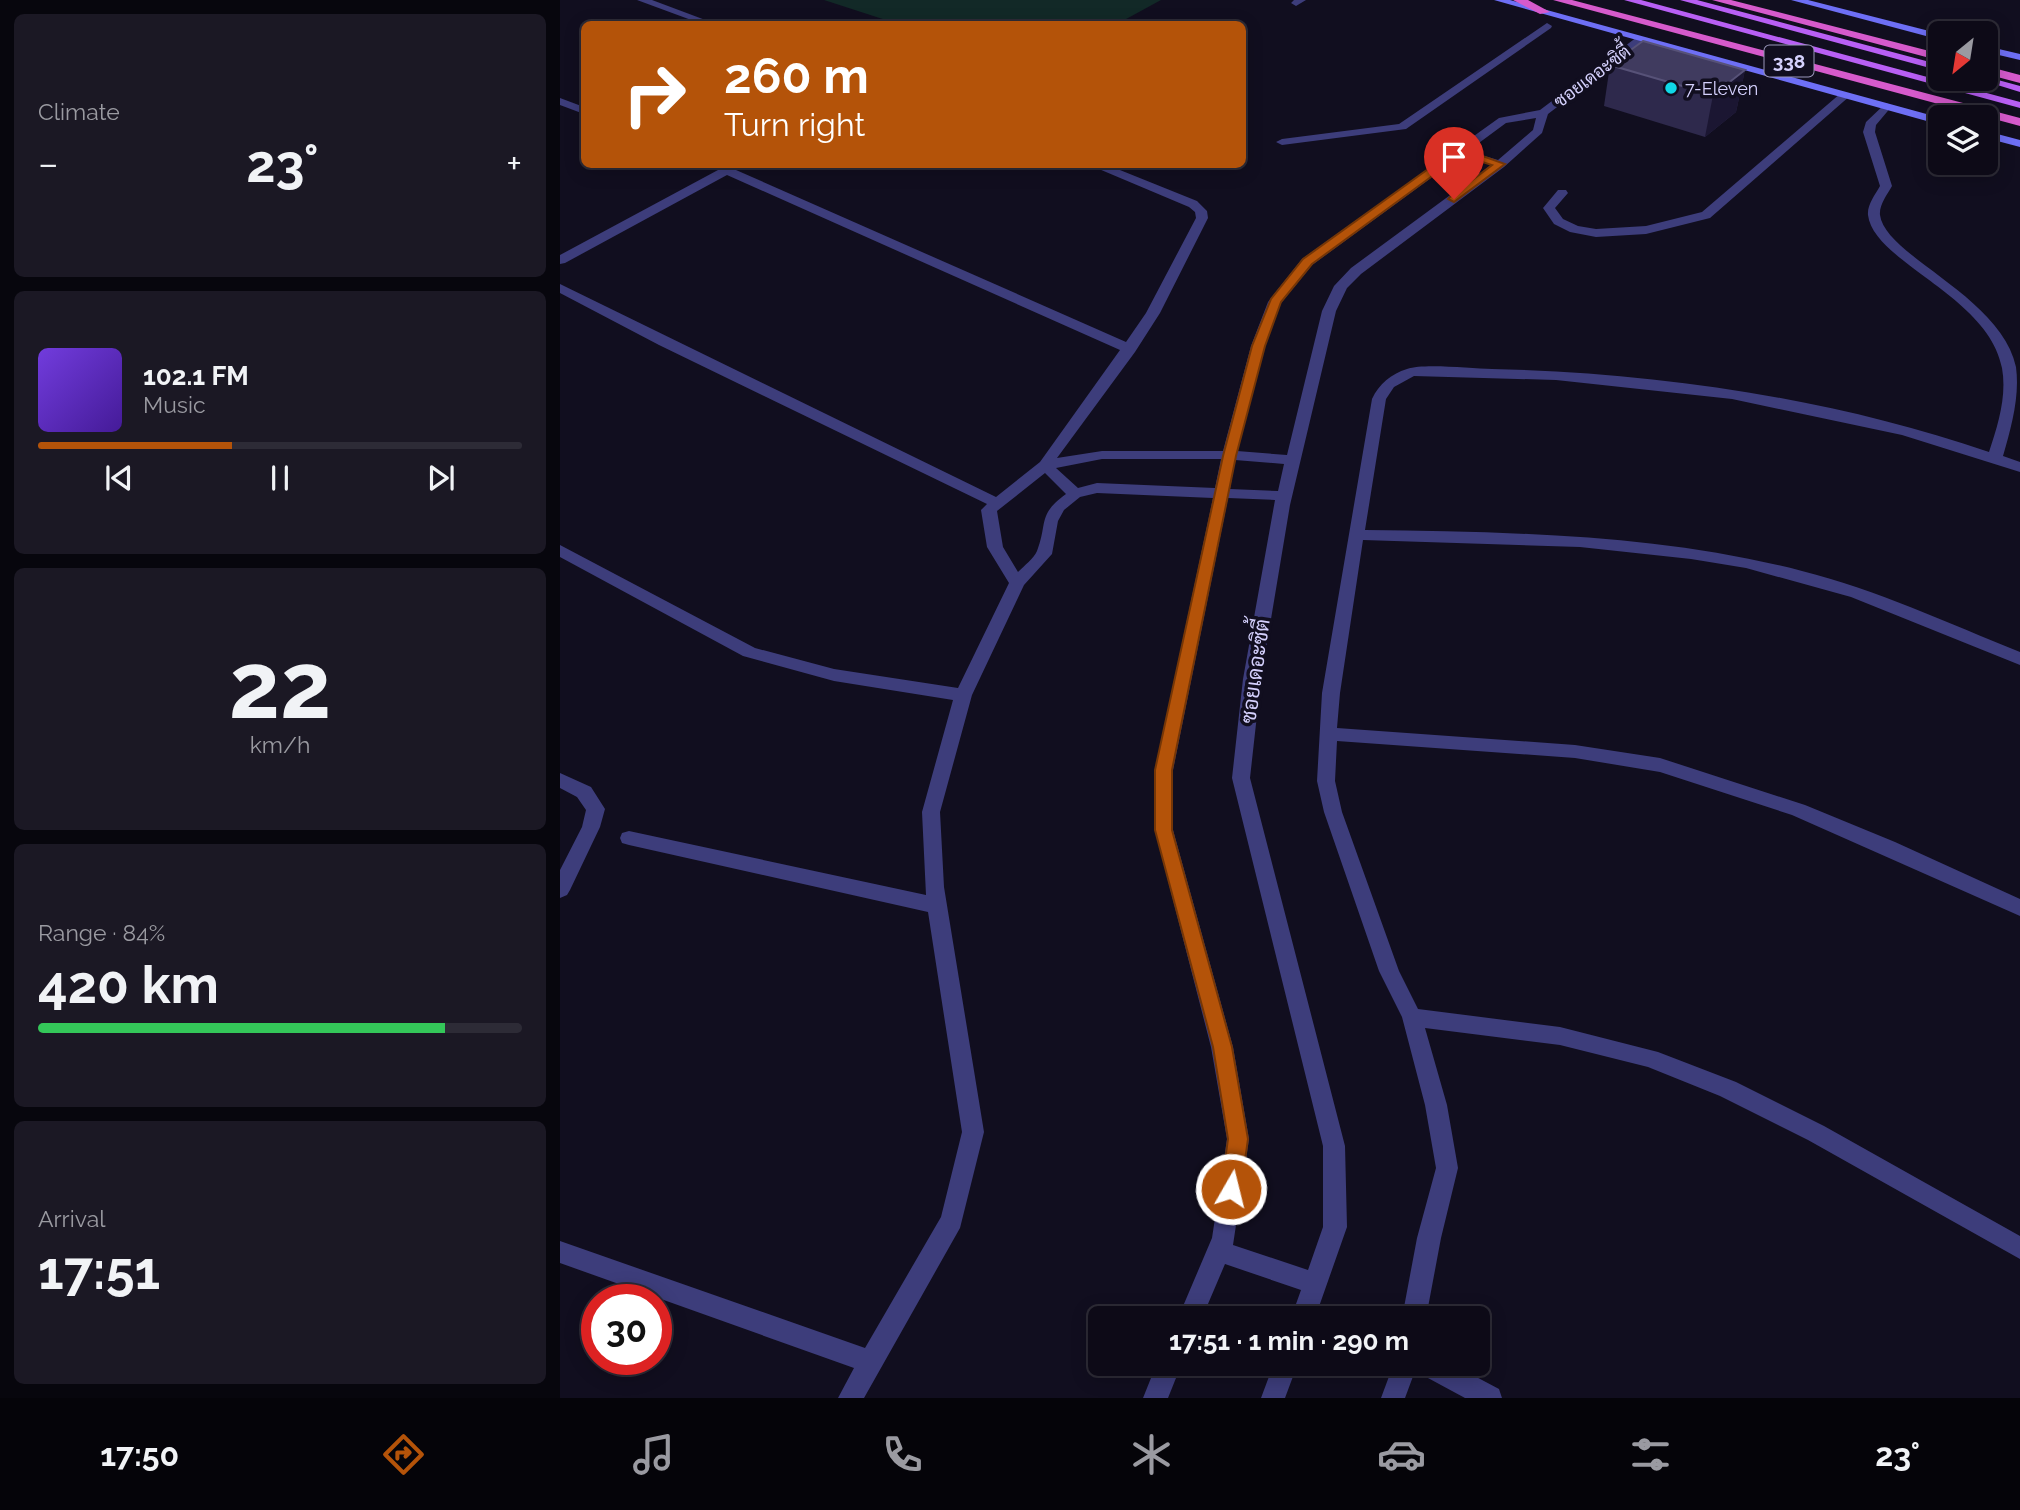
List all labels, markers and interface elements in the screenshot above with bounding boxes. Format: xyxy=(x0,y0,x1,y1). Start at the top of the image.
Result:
north arrow xyxy=(1928,21,1998,91)
map controls xyxy=(1928,21,1998,175)
street label: ซอยเดอะซิตี้ xyxy=(1547,36,1635,112)
road number: 338 xyxy=(1764,45,1814,76)
text: 260 m xyxy=(724,47,869,104)
icon: right xyxy=(609,49,700,140)
place label: 7-Eleven xyxy=(1685,78,1758,99)
marker: 7-Eleven xyxy=(1663,80,1679,96)
text: Climate xyxy=(38,98,120,125)
button: layers xyxy=(1928,105,1998,175)
text: Turn right xyxy=(724,106,865,143)
pin xyxy=(1424,127,1484,199)
text: 23° xyxy=(246,133,319,194)
icon: arrive xyxy=(1435,138,1473,176)
text: − xyxy=(38,141,58,186)
text: + xyxy=(506,141,522,186)
text: 102.1 FM xyxy=(143,361,249,391)
text: Music xyxy=(143,391,206,418)
icon: previous xyxy=(100,459,138,497)
icon: pause xyxy=(261,459,299,497)
icon: next xyxy=(422,459,460,497)
street label: ซอยเดอะซิตี้ xyxy=(1228,615,1275,725)
text: 22 xyxy=(229,632,331,739)
text: km/h xyxy=(250,731,310,758)
text: Range · 84% xyxy=(38,919,165,946)
text: 420 km xyxy=(38,954,219,1015)
position arrow xyxy=(1194,1152,1268,1226)
text: Arrival xyxy=(38,1205,105,1232)
text: 17:51 xyxy=(38,1240,160,1301)
speed limit sign: 30 xyxy=(581,1284,672,1375)
text: 17:51 · 1 min · 290 m xyxy=(1169,1326,1409,1356)
icon: directions xyxy=(379,1430,428,1479)
icon: music xyxy=(629,1430,678,1479)
icon: phone xyxy=(878,1430,927,1479)
icon: climate xyxy=(1127,1430,1176,1479)
icon: car xyxy=(1377,1430,1426,1479)
icon: filters xyxy=(1626,1430,1675,1479)
text: 17:50 xyxy=(100,1436,179,1473)
text: 23° xyxy=(1875,1436,1920,1473)

